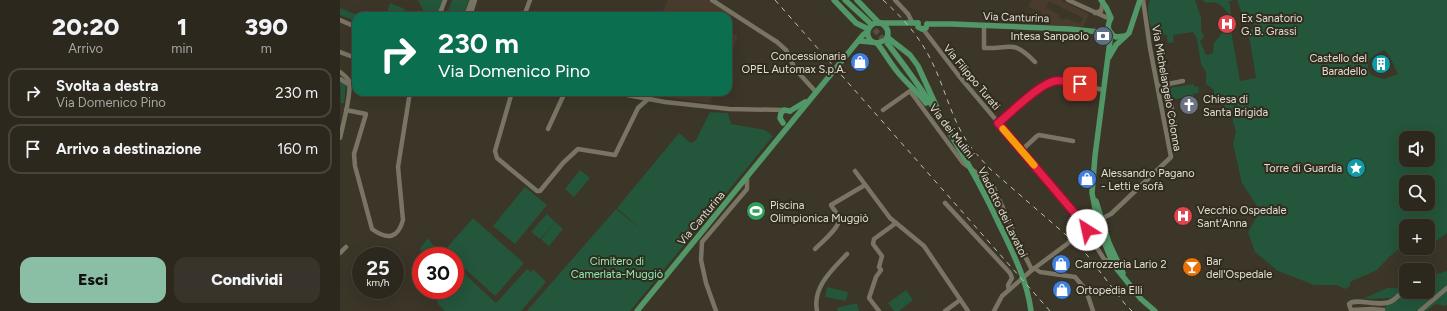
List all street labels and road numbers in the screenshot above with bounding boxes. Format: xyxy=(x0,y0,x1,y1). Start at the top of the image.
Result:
street label: Via Canturina xyxy=(983,10,1049,25)
street label: Via Michelangelo Colonna xyxy=(1149,24,1184,152)
street label: Via Filippo Turati xyxy=(940,42,1003,113)
street label: Via dei Mulini xyxy=(926,102,977,161)
street label: Viadotto dei Lavatoi xyxy=(975,165,1030,260)
street label: Via Canturina xyxy=(675,189,728,248)

